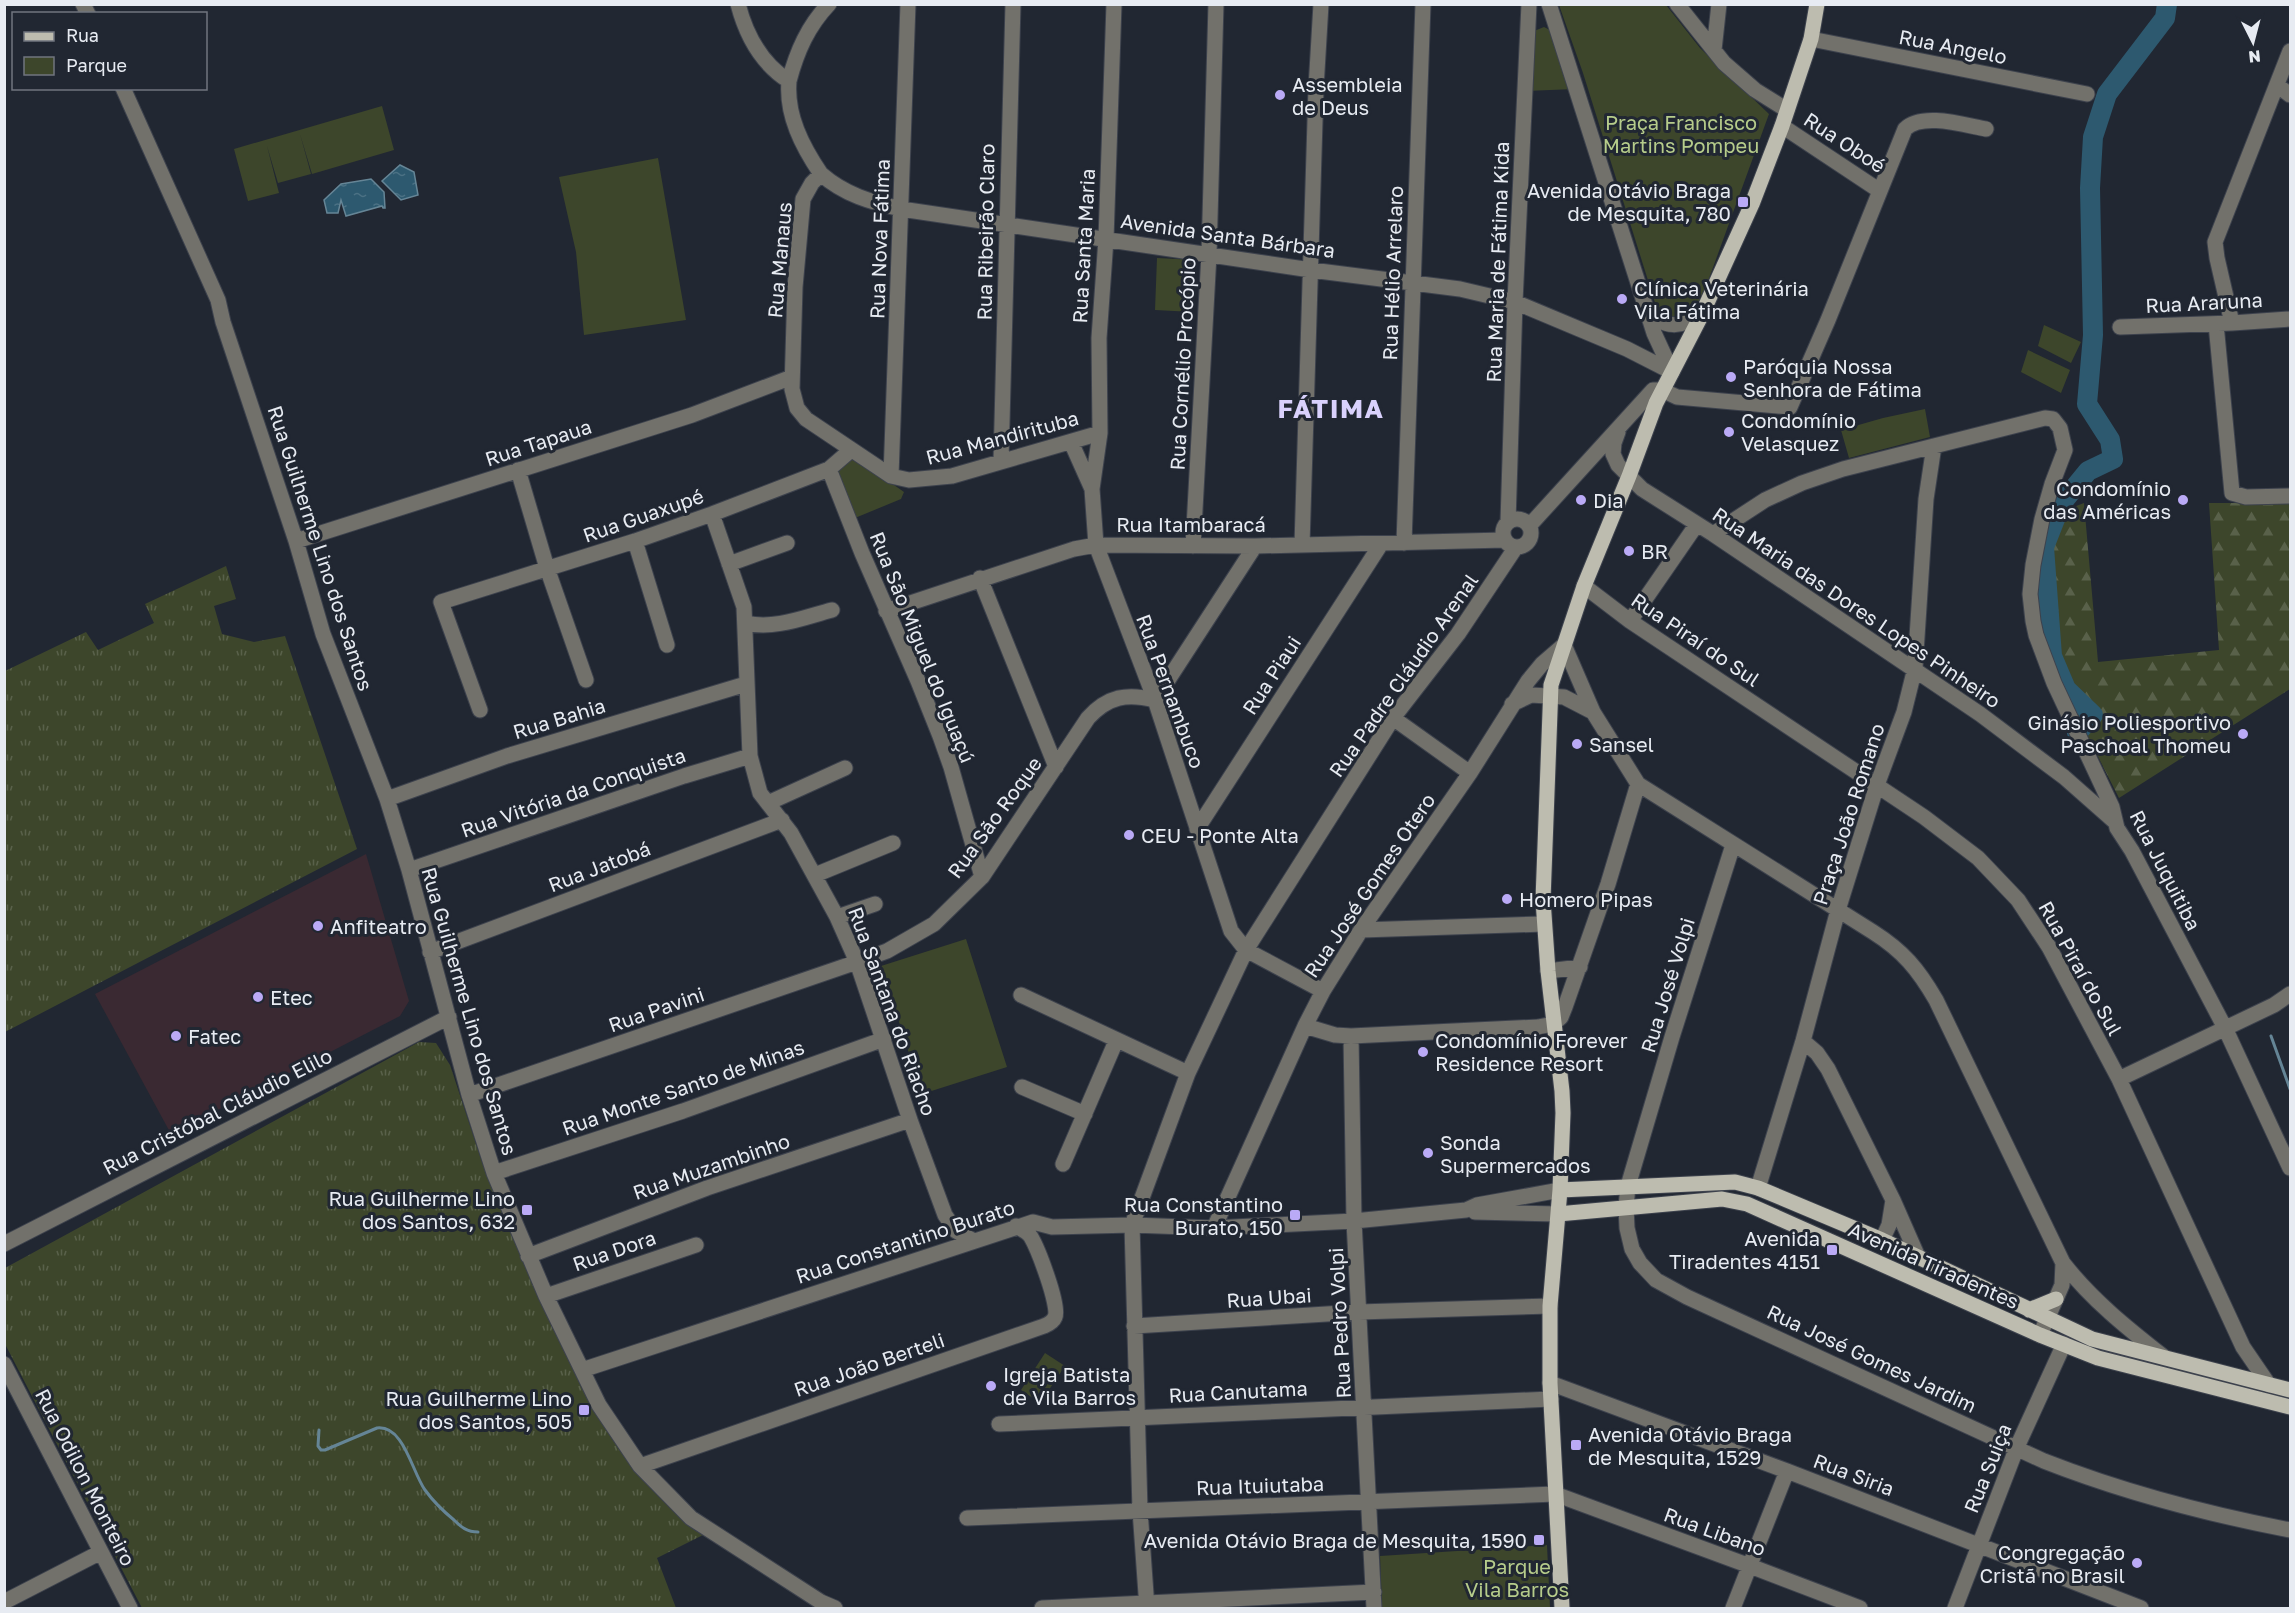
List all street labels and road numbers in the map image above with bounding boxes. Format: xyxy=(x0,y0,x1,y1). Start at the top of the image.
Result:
street label: Rua Angelo xyxy=(1897,24,2009,68)
street label: Rua Oboé xyxy=(1800,107,1890,177)
street label: Rua Maria de Fátima Kida xyxy=(1481,141,1513,383)
street label: Rua Ribeirão Claro xyxy=(971,143,999,321)
street label: Rua Nova Fátima xyxy=(864,158,894,320)
street label: Rua Santa Maria xyxy=(1067,168,1099,324)
street label: Rua Hélio Arrelaro xyxy=(1377,185,1407,361)
street label: Rua Manaus xyxy=(762,201,796,319)
street label: Avenida Santa Bárbara xyxy=(1119,208,1337,262)
street label: Rua Cornélio Procópio xyxy=(1164,257,1200,471)
street label: Rua Araruna xyxy=(2145,287,2263,317)
street label: Rua Guilherme Lino dos Santos xyxy=(263,402,379,694)
street label: Rua Mandirituba xyxy=(923,405,1081,469)
street label: Rua Tapaua xyxy=(482,414,594,470)
street label: Rua Guaxupé xyxy=(579,483,707,547)
street label: Rua Maria das Dores Lopes Pinheiro xyxy=(1709,501,2005,713)
street label: Rua Itambaracá xyxy=(1116,512,1266,536)
street label: Rua São Miguel do Iguaçú xyxy=(866,528,980,766)
street label: Rua Padre Cláudio Arenal xyxy=(1323,569,1483,781)
street label: Rua Piraí do Sul xyxy=(1627,587,1765,691)
street label: Rua Pernambuco xyxy=(1132,611,1210,771)
street label: Rua Piaui xyxy=(1237,631,1305,719)
street label: Rua Bahia xyxy=(510,693,608,743)
street label: Praça João Romano xyxy=(1807,720,1889,908)
street label: Rua Vitória da Conquista xyxy=(458,742,688,842)
street label: Rua São Roque xyxy=(942,752,1046,882)
street label: Rua José Gomes Otero xyxy=(1298,788,1440,982)
street label: Rua Juquitiba xyxy=(2125,806,2207,934)
street label: Rua Jatobá xyxy=(545,836,653,896)
street label: Rua Guilherme Lino dos Santos xyxy=(417,864,523,1158)
street label: Rua Piraí do Sul xyxy=(2034,897,2128,1039)
street label: Rua Santana do Riacho xyxy=(844,903,942,1119)
street label: Rua José Volpi xyxy=(1635,914,1699,1056)
street label: Rua Pavini xyxy=(605,981,707,1037)
street label: Rua Monte Santo de Minas xyxy=(559,1034,807,1140)
street label: Rua Cristóbal Cláudio Elilo xyxy=(98,1043,336,1179)
street label: Rua Muzambinho xyxy=(629,1128,793,1204)
street label: Rua Constantino Burato xyxy=(793,1194,1017,1288)
street label: Avenida Tiradentes xyxy=(1845,1217,2023,1313)
street label: Rua Dora xyxy=(569,1225,659,1275)
street label: Rua Pedro Volpi xyxy=(1323,1247,1355,1399)
street label: Rua Ubai xyxy=(1226,1282,1312,1312)
street label: Rua José Gomes Jardim xyxy=(1763,1299,1981,1417)
street label: Rua João Berteli xyxy=(791,1327,947,1401)
street label: Rua Canutama xyxy=(1168,1375,1308,1407)
street label: Rua Odilon Monteiro xyxy=(31,1384,141,1570)
street label: Rua Suiça xyxy=(1958,1420,2016,1516)
street label: Rua Siria xyxy=(1810,1448,1898,1500)
street label: Rua Ituiutaba xyxy=(1195,1471,1325,1499)
street label: Rua Libano xyxy=(1661,1502,1769,1560)

